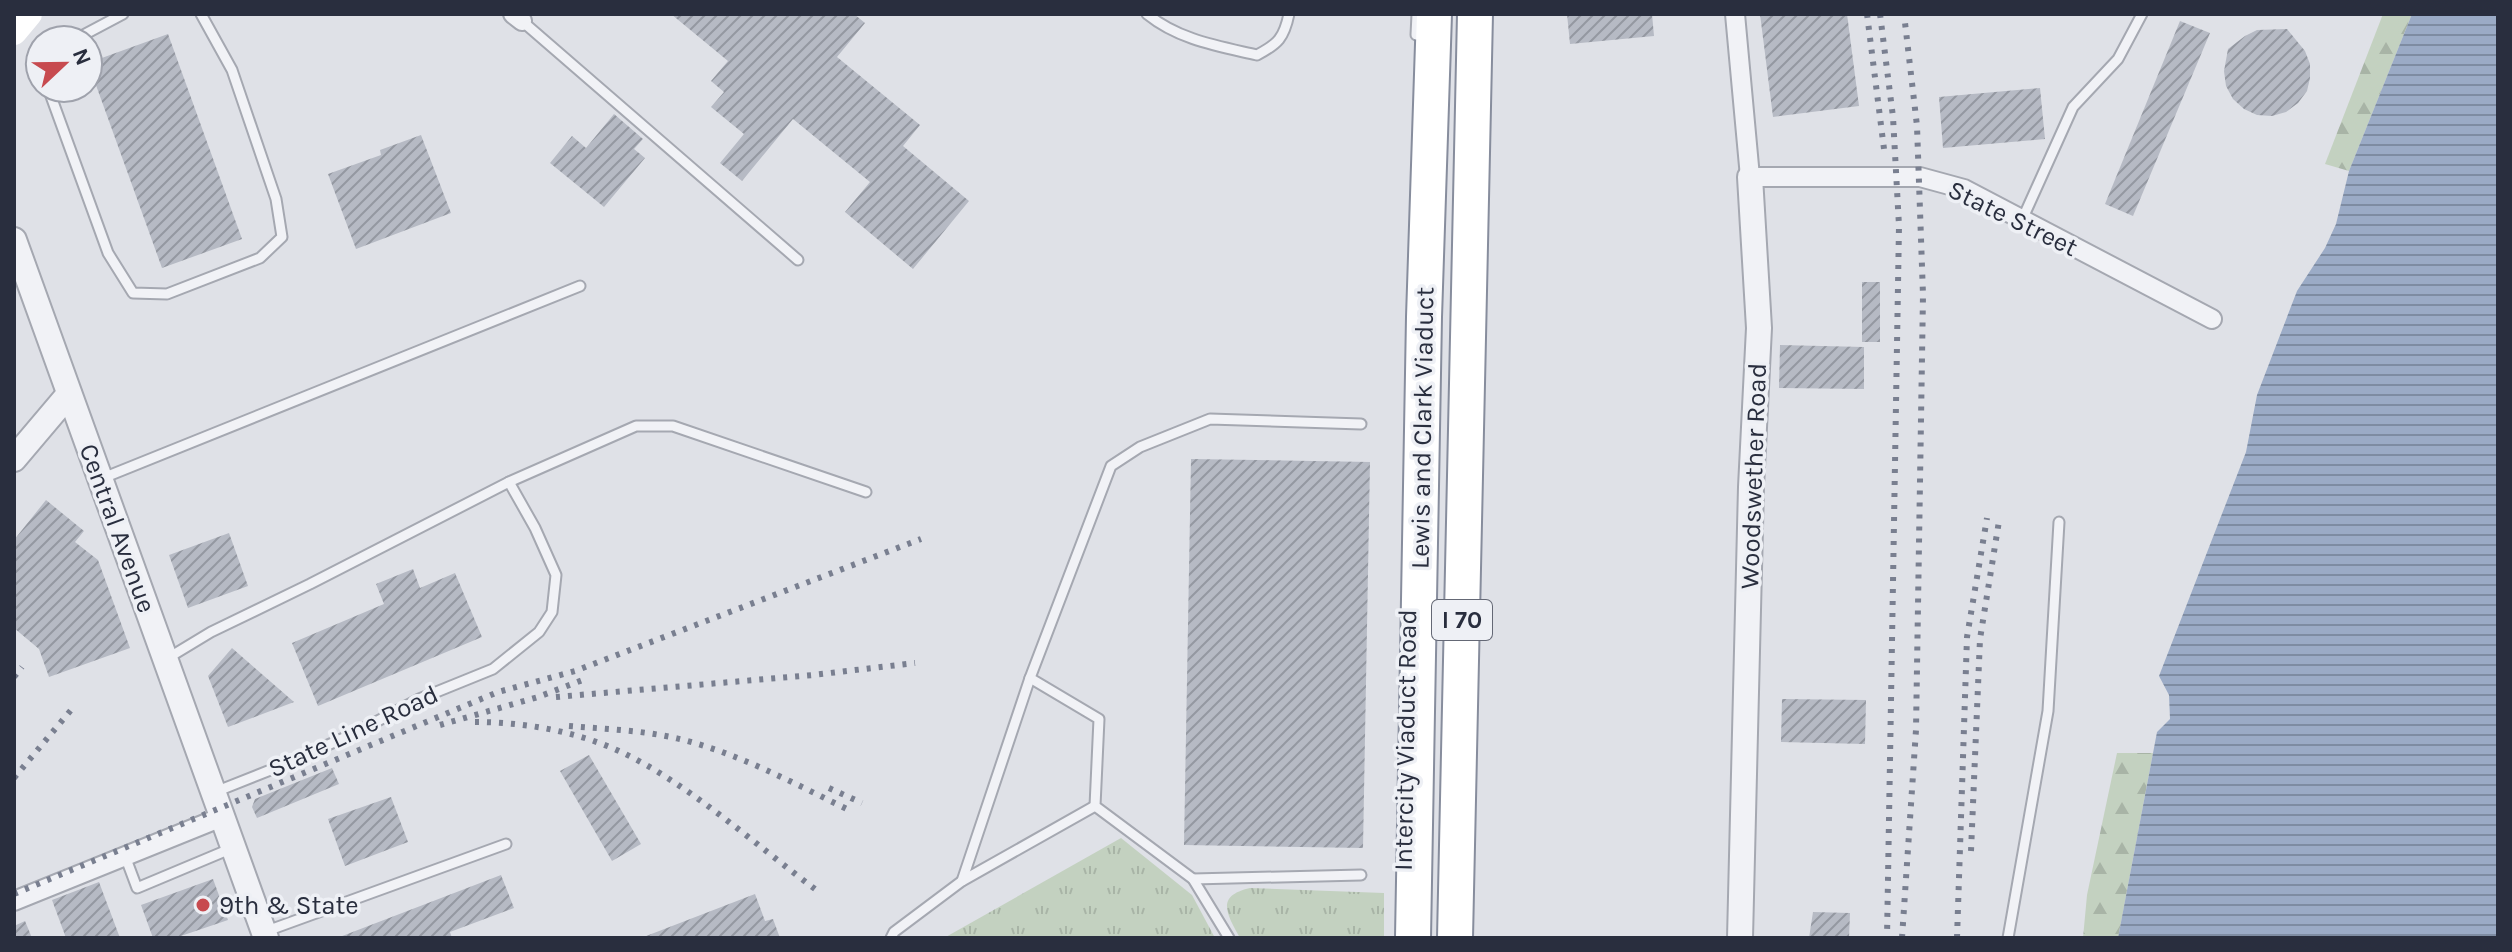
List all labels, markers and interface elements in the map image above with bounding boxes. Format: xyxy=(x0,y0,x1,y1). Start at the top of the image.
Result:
north arrow xyxy=(24,24,104,104)
text: N xyxy=(67,45,97,69)
street label: State Street xyxy=(1943,174,2083,263)
street label: Lewis and Clark Viaduct xyxy=(1405,286,1440,569)
street label: Woodswether Road xyxy=(1734,362,1773,590)
street label: Central Avenue xyxy=(73,439,162,617)
road number: I 70 xyxy=(1432,600,1492,640)
street label: Intercity Viaduct Road xyxy=(1388,609,1423,871)
street label: State Line Road xyxy=(263,679,443,784)
place label: 9th & State xyxy=(219,890,359,921)
marker: 9th & State xyxy=(194,896,212,914)

